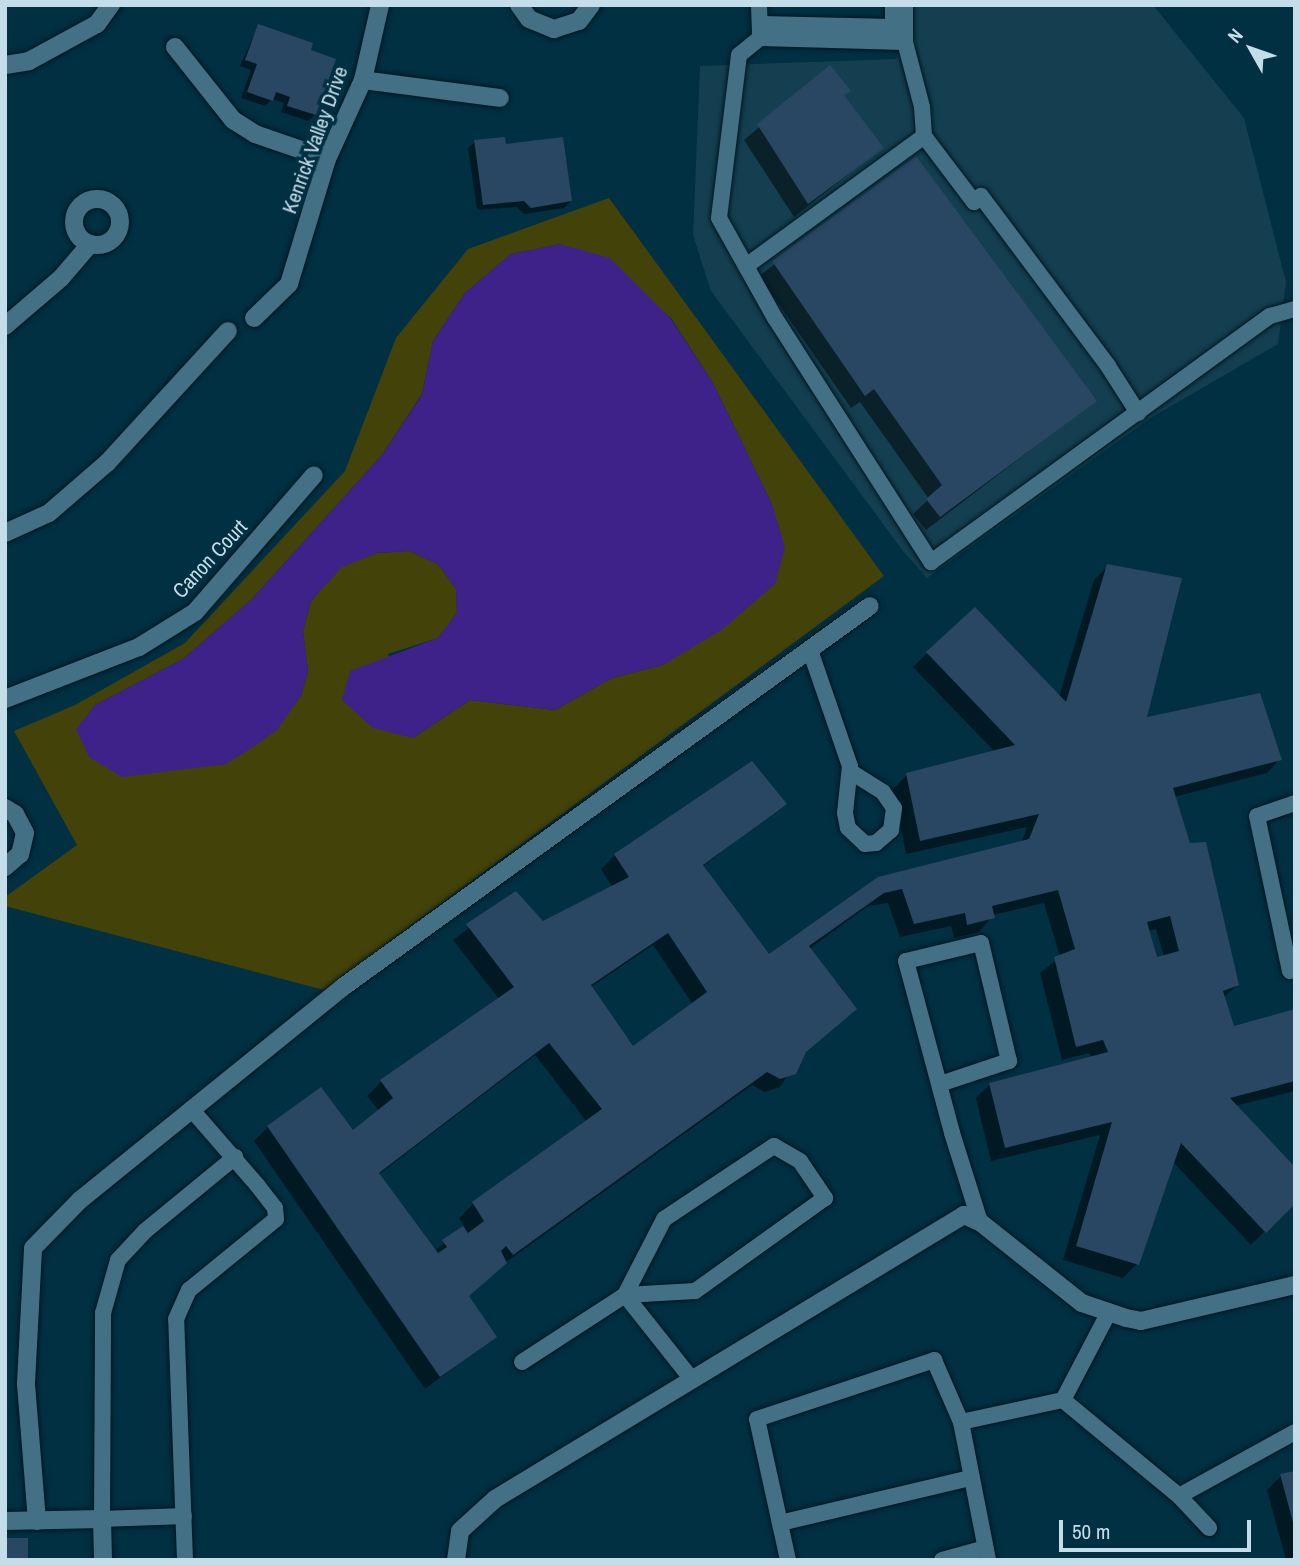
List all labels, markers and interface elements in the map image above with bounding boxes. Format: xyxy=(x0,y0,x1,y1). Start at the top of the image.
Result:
north arrow xyxy=(1216,14,1286,84)
text: N xyxy=(1221,23,1248,48)
street label: Kenrick Valley Drive xyxy=(277,63,353,217)
street label: Canon Court xyxy=(167,515,253,603)
scale bar xyxy=(1062,1506,1254,1550)
text: 50 m xyxy=(1072,1517,1110,1546)

